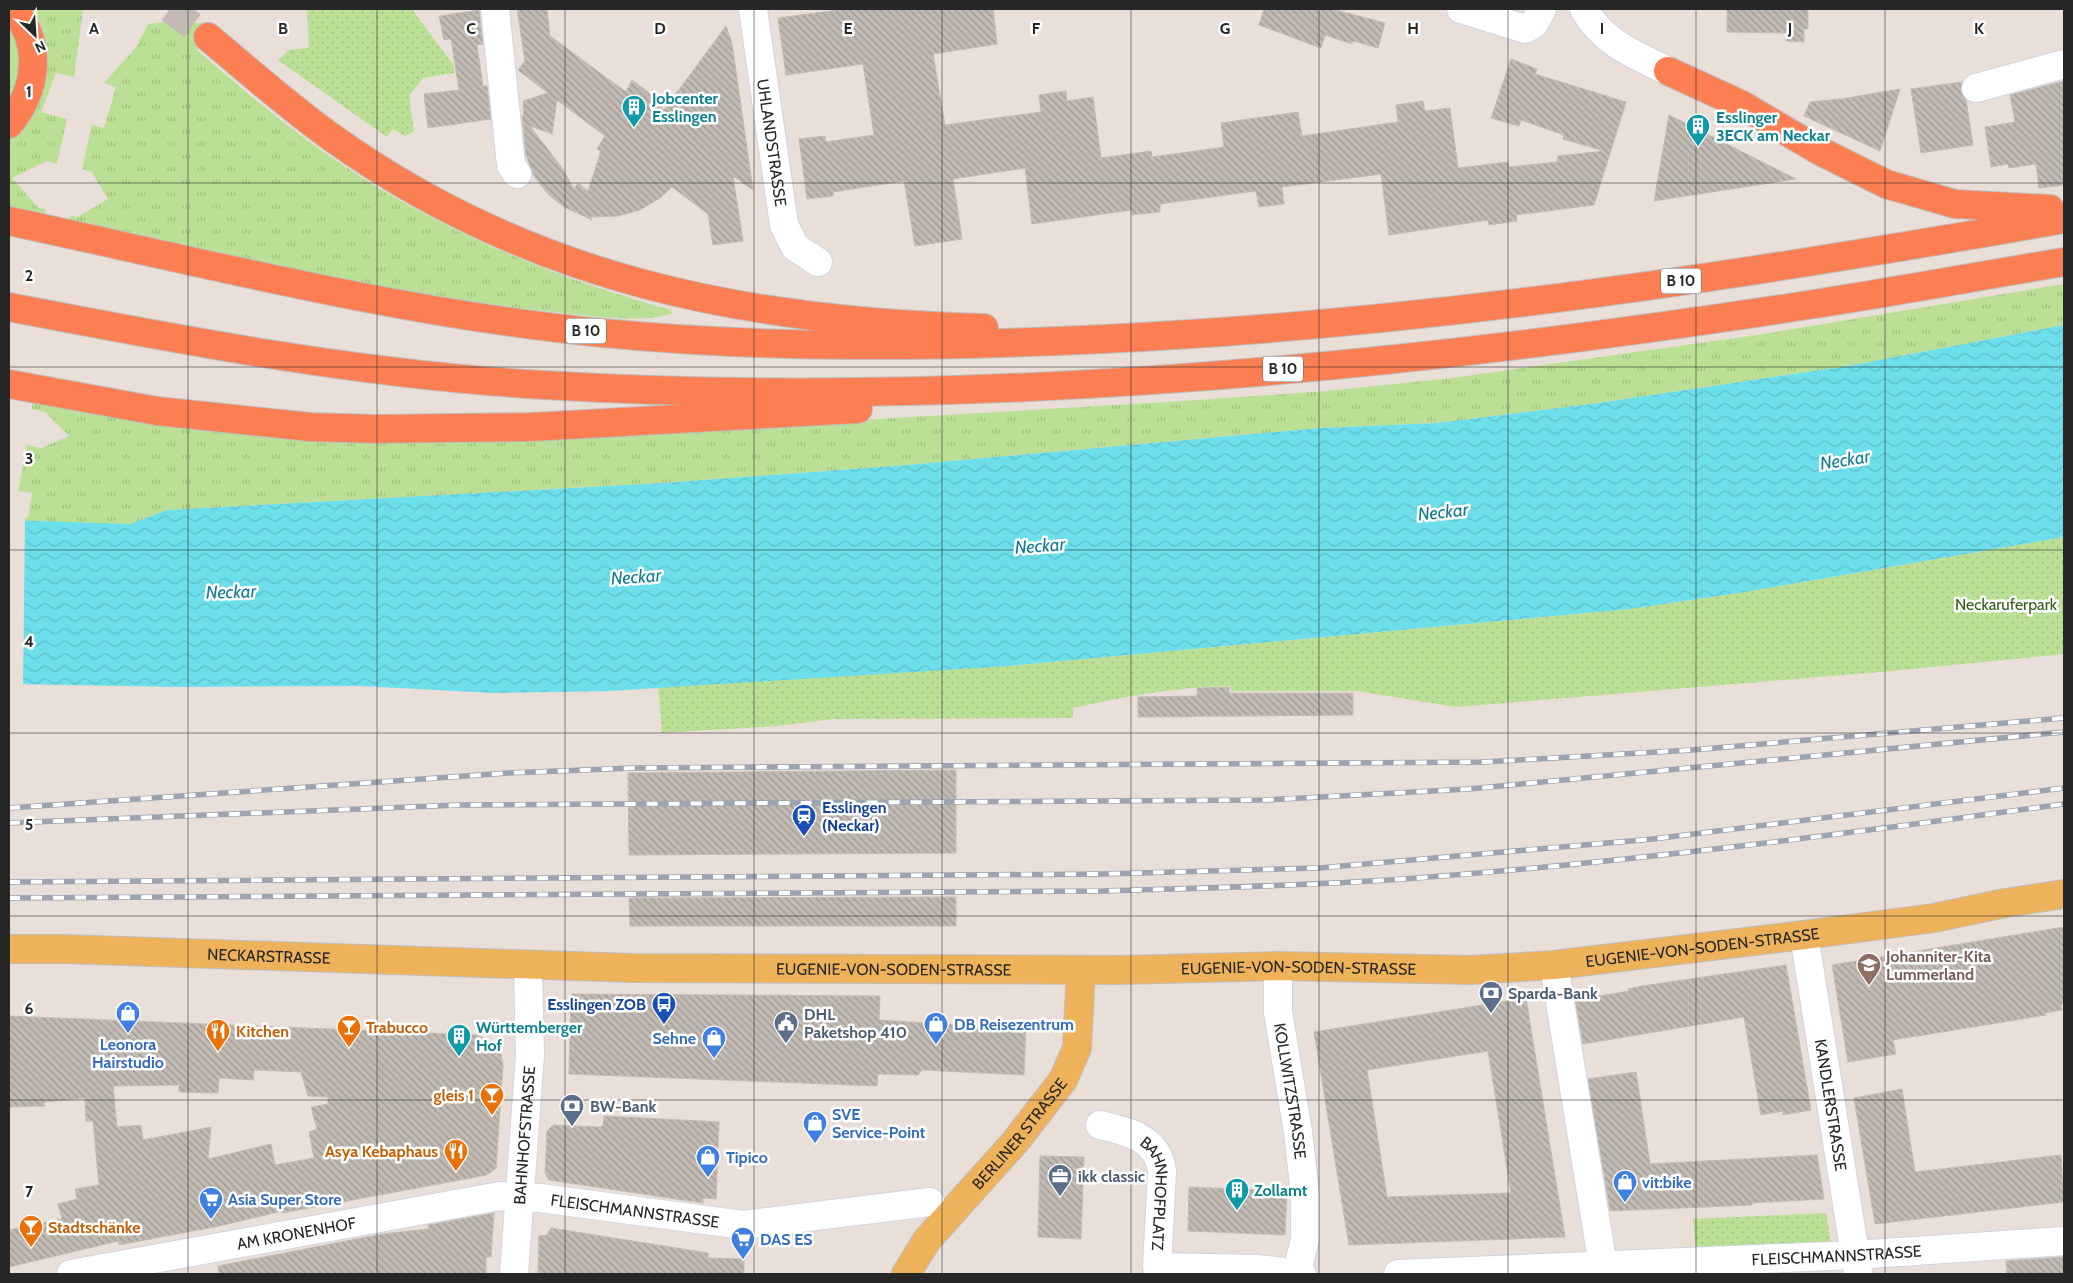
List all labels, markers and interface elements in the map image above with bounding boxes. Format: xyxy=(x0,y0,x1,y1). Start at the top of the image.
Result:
north arrow xyxy=(10,10,60,60)
text: A xyxy=(89,19,99,38)
text: B xyxy=(278,19,288,38)
text: C xyxy=(466,19,476,38)
text: D xyxy=(654,19,666,38)
text: E xyxy=(843,19,853,38)
text: F xyxy=(1032,19,1041,38)
text: G xyxy=(1220,19,1230,38)
text: H xyxy=(1407,19,1419,38)
text: I xyxy=(1600,19,1604,38)
text: J xyxy=(1787,19,1792,38)
text: K xyxy=(1974,19,1984,38)
text: N xyxy=(32,37,49,57)
street label: UHLANDSTRASSE xyxy=(754,78,791,208)
text: 1 xyxy=(26,82,32,101)
place label: Jobcenter Esslingen xyxy=(651,89,718,126)
building icon: Jobcenter Esslingen xyxy=(621,94,647,128)
place label: Esslinger 3ECK am Neckar xyxy=(1716,108,1831,145)
building icon: Esslinger 3ECK am Neckar xyxy=(1685,113,1711,147)
text: 2 xyxy=(25,266,33,285)
road number: B 10 xyxy=(1661,268,1701,294)
road number: B 10 xyxy=(566,318,606,344)
road number: B 10 xyxy=(1263,356,1303,382)
water label: Neckar xyxy=(1818,445,1873,475)
text: 3 xyxy=(25,449,33,468)
water label: Neckar xyxy=(1417,498,1471,526)
water label: Neckar xyxy=(1014,533,1067,559)
water label: Neckar xyxy=(610,564,663,590)
water label: Neckar xyxy=(205,580,258,604)
park label: Neckaruferpark xyxy=(1955,595,2058,614)
text: 4 xyxy=(24,632,34,651)
place label: Esslingen (Neckar) xyxy=(822,798,887,835)
station icon: Esslingen (Neckar) xyxy=(791,803,817,837)
text: 5 xyxy=(25,815,33,834)
street label: EUGENIE-VON-SODEN-STRASSE xyxy=(1584,924,1821,971)
street label: NECKARSTRASSE xyxy=(207,944,331,967)
place label: Johanniter-Kita Lummerland xyxy=(1885,947,1991,984)
school or university icon: Johanniter-Kita Lummerland xyxy=(1856,952,1882,986)
street label: EUGENIE-VON-SODEN-STRASSE xyxy=(1181,956,1417,978)
street label: EUGENIE-VON-SODEN-STRASSE xyxy=(776,959,1012,979)
bank icon: Sparda-Bank xyxy=(1478,980,1504,1014)
place label: Sparda-Bank xyxy=(1508,984,1598,1003)
bus stop icon: Esslingen ZOB xyxy=(651,991,677,1025)
place label: Esslingen ZOB xyxy=(547,995,646,1014)
text: 6 xyxy=(25,999,34,1018)
shop icon: Leonora Hairstudio xyxy=(115,1000,141,1034)
place label: DHL Paketshop 410 xyxy=(804,1005,907,1042)
public building icon: DHL Paketshop 410 xyxy=(773,1010,799,1044)
shop icon: DB Reisezentrum xyxy=(923,1011,949,1045)
bar icon: Trabucco xyxy=(336,1014,362,1048)
place label: DB Reisezentrum xyxy=(954,1015,1074,1034)
restaurant icon: Kitchen xyxy=(205,1018,231,1052)
place label: Trabucco xyxy=(366,1018,428,1037)
place label: Württemberger Hof xyxy=(476,1018,583,1055)
street label: KOLLWITZSTRASSE xyxy=(1270,1021,1311,1160)
place label: Kitchen xyxy=(236,1022,289,1041)
building icon: Württemberger Hof xyxy=(446,1023,472,1057)
shop icon: Sehne xyxy=(701,1025,727,1059)
place label: Sehne xyxy=(653,1029,696,1048)
place label: Leonora Hairstudio xyxy=(92,1035,164,1072)
street label: KANDLERSTRASSE xyxy=(1811,1037,1851,1172)
street label: BAHNHOFSTRASSE xyxy=(510,1065,539,1205)
street label: BERLINER STRASSE xyxy=(968,1074,1071,1193)
bar icon: gleis 1 xyxy=(479,1082,505,1116)
place label: gleis 1 xyxy=(434,1086,474,1105)
bank icon: BW-Bank xyxy=(559,1093,585,1127)
place label: BW-Bank xyxy=(590,1097,657,1116)
place label: SVE Service-Point xyxy=(832,1105,926,1142)
shop icon: SVE Service-Point xyxy=(802,1110,828,1144)
street label: BAHNHOFPLATZ xyxy=(1137,1132,1172,1251)
restaurant icon: Asya Kebaphaus xyxy=(443,1138,469,1172)
place label: Asya Kebaphaus xyxy=(325,1142,438,1161)
shop icon: Tipico xyxy=(695,1144,721,1178)
place label: Tipico xyxy=(726,1148,768,1167)
office icon: ikk classic xyxy=(1047,1163,1073,1197)
place label: ikk classic xyxy=(1078,1167,1145,1186)
shop icon: vit:bike xyxy=(1612,1169,1638,1203)
place label: vit:bike xyxy=(1642,1173,1691,1192)
building icon: Zollamt xyxy=(1224,1177,1250,1211)
place label: Zollamt xyxy=(1254,1181,1308,1200)
text: 7 xyxy=(25,1182,34,1201)
supermarket icon: Asia Super Store xyxy=(198,1186,224,1220)
place label: Asia Super Store xyxy=(228,1190,342,1209)
street label: FLEISCHMANNSTRASSE xyxy=(549,1190,721,1231)
street label: AM KRONENHOF xyxy=(235,1213,358,1253)
bar icon: Stadtschänke xyxy=(18,1214,44,1248)
place label: Stadtschänke xyxy=(48,1218,141,1237)
supermarket icon: DAS ES xyxy=(730,1226,756,1260)
place label: DAS ES xyxy=(760,1230,813,1249)
street label: FLEISCHMANNSTRASSE xyxy=(1751,1241,1922,1269)

